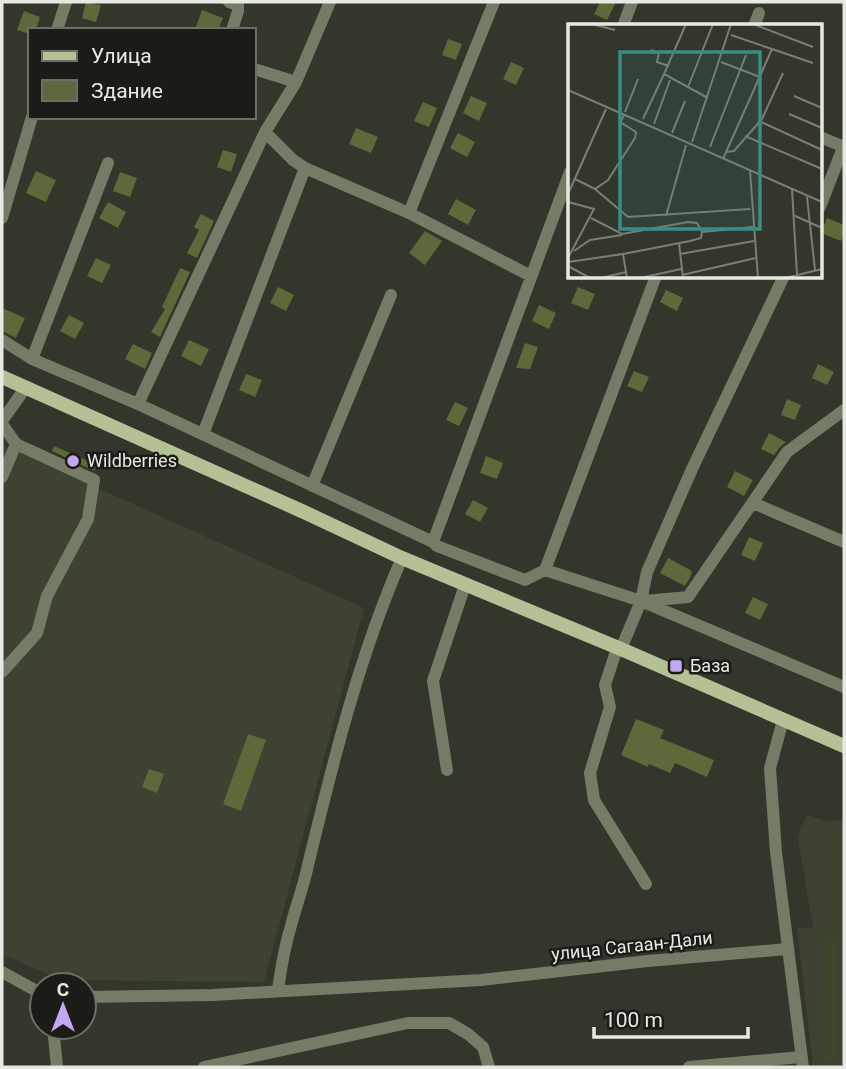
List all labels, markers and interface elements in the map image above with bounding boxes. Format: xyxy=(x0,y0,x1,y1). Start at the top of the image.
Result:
inset map xyxy=(568,24,822,278)
legend xyxy=(28,28,256,119)
text: Улица xyxy=(91,44,152,68)
text: Здание xyxy=(91,79,163,103)
place label: Wildberries xyxy=(87,450,177,471)
marker: Wildberries xyxy=(65,453,81,469)
place label: База xyxy=(690,655,730,676)
marker: База xyxy=(668,658,684,674)
street label: улица Сагаан-Дали xyxy=(550,927,714,964)
north arrow xyxy=(28,971,98,1041)
text: С xyxy=(57,978,69,1001)
scale bar xyxy=(594,996,748,1040)
text: 100 m xyxy=(604,1008,663,1032)

